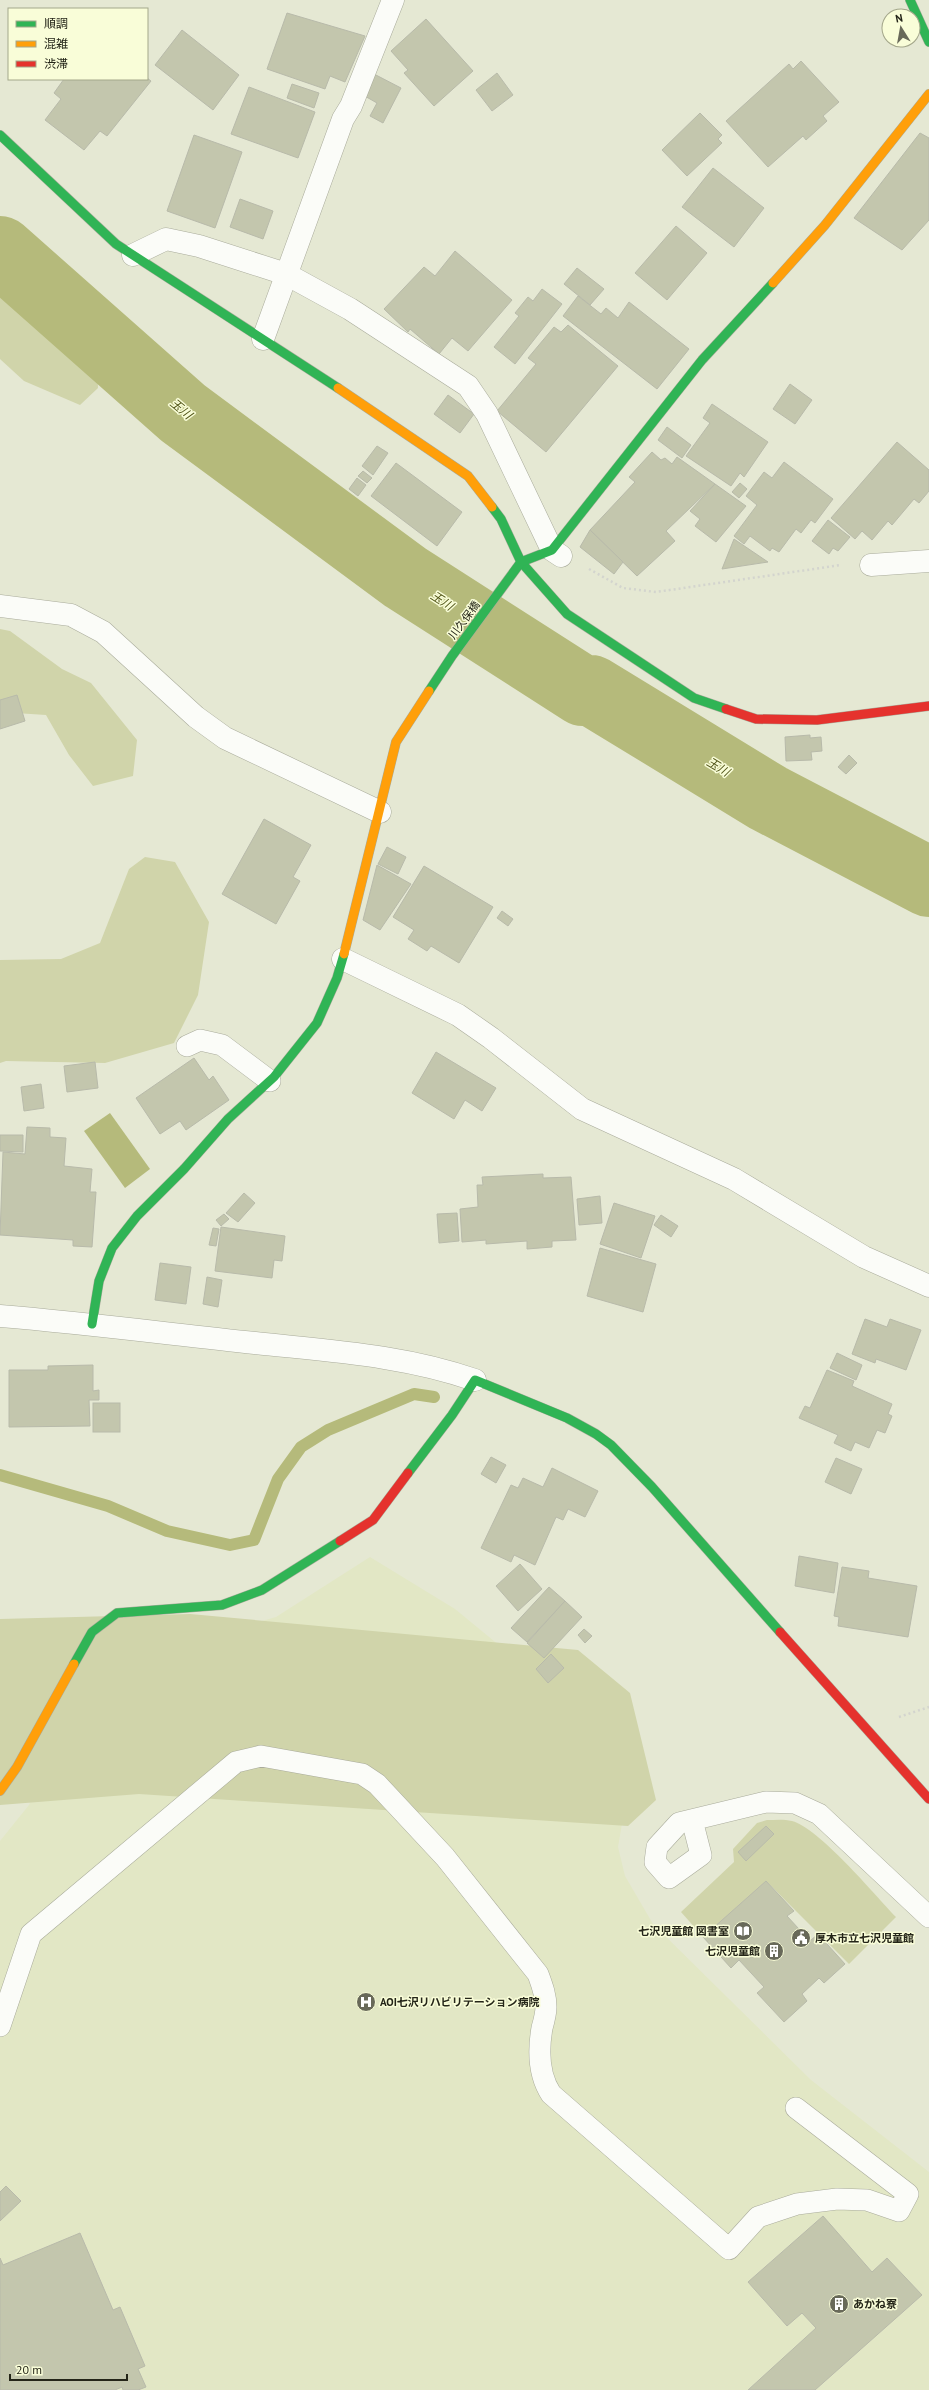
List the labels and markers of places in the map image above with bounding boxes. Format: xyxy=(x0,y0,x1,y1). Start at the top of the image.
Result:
library icon: 七沢児童館 図書室 xyxy=(732,1920,754,1942)
place label: 七沢児童館 図書室 xyxy=(638,1924,729,1938)
public building icon: 厚木市立七沢児童館 xyxy=(790,1927,812,1949)
place label: 厚木市立七沢児童館 xyxy=(815,1931,914,1945)
building icon: 七沢児童館 xyxy=(763,1940,785,1962)
place label: 七沢児童館 xyxy=(705,1944,760,1958)
hospital icon: AOI七沢リハビリテーション病院 xyxy=(355,1991,377,2013)
place label: AOI七沢リハビリテーション病院 xyxy=(380,1995,540,2009)
building icon: あかね寮 xyxy=(828,2293,850,2315)
place label: あかね寮 xyxy=(853,2297,897,2311)

